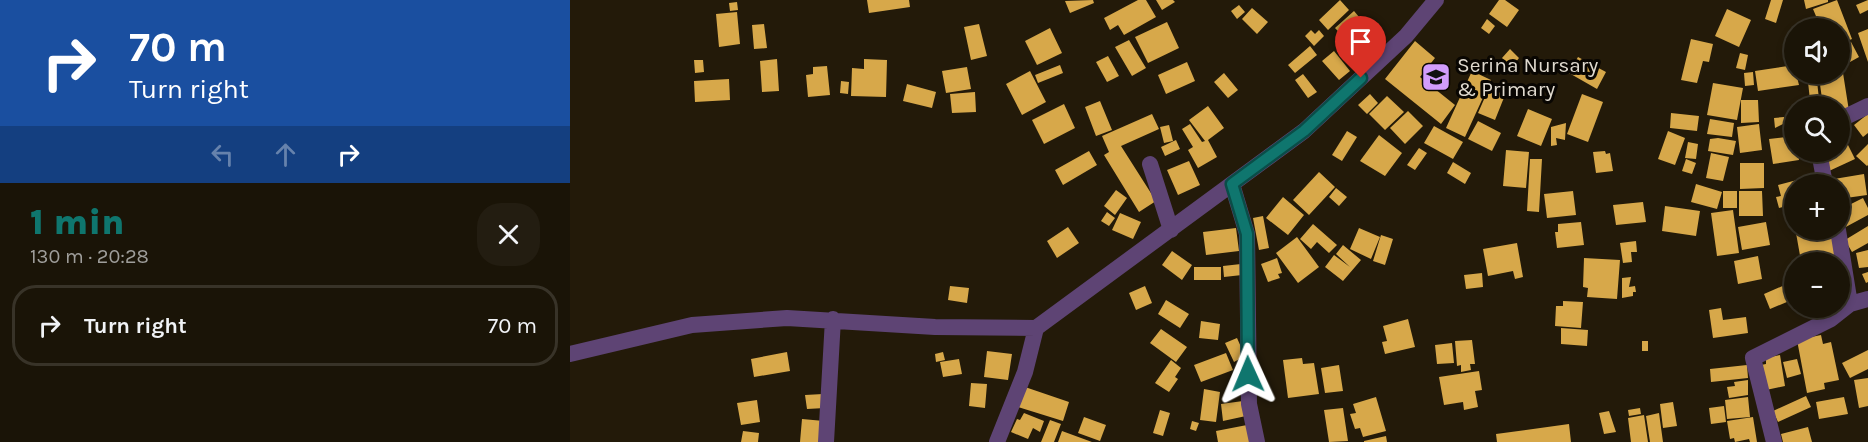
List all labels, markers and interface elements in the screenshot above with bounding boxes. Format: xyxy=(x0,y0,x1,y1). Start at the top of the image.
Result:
pin xyxy=(1335,16,1386,78)
map controls xyxy=(1784,18,1850,318)
button: sound xyxy=(1784,18,1850,84)
text: 70 m xyxy=(129,22,227,72)
icon: right xyxy=(30,24,108,102)
icon: arrive xyxy=(1344,25,1377,58)
place label: Serina Nursary & Primary xyxy=(1457,53,1598,101)
school or university icon: Serina Nursary & Primary xyxy=(1420,61,1452,93)
text: Turn right xyxy=(129,73,249,105)
button: search xyxy=(1784,96,1850,162)
icon: left xyxy=(206,138,239,171)
icon: ahead xyxy=(269,138,302,171)
icon: right xyxy=(332,138,365,171)
button: + xyxy=(1784,174,1850,240)
text: 1 min xyxy=(30,201,124,243)
button: close xyxy=(477,203,540,266)
text: 130 m · 20:28 xyxy=(30,245,149,268)
button: − xyxy=(1784,252,1850,318)
icon: right xyxy=(33,309,66,342)
text: Turn right xyxy=(84,313,187,339)
text: 70 m xyxy=(488,313,537,339)
position arrow xyxy=(1216,342,1280,406)

